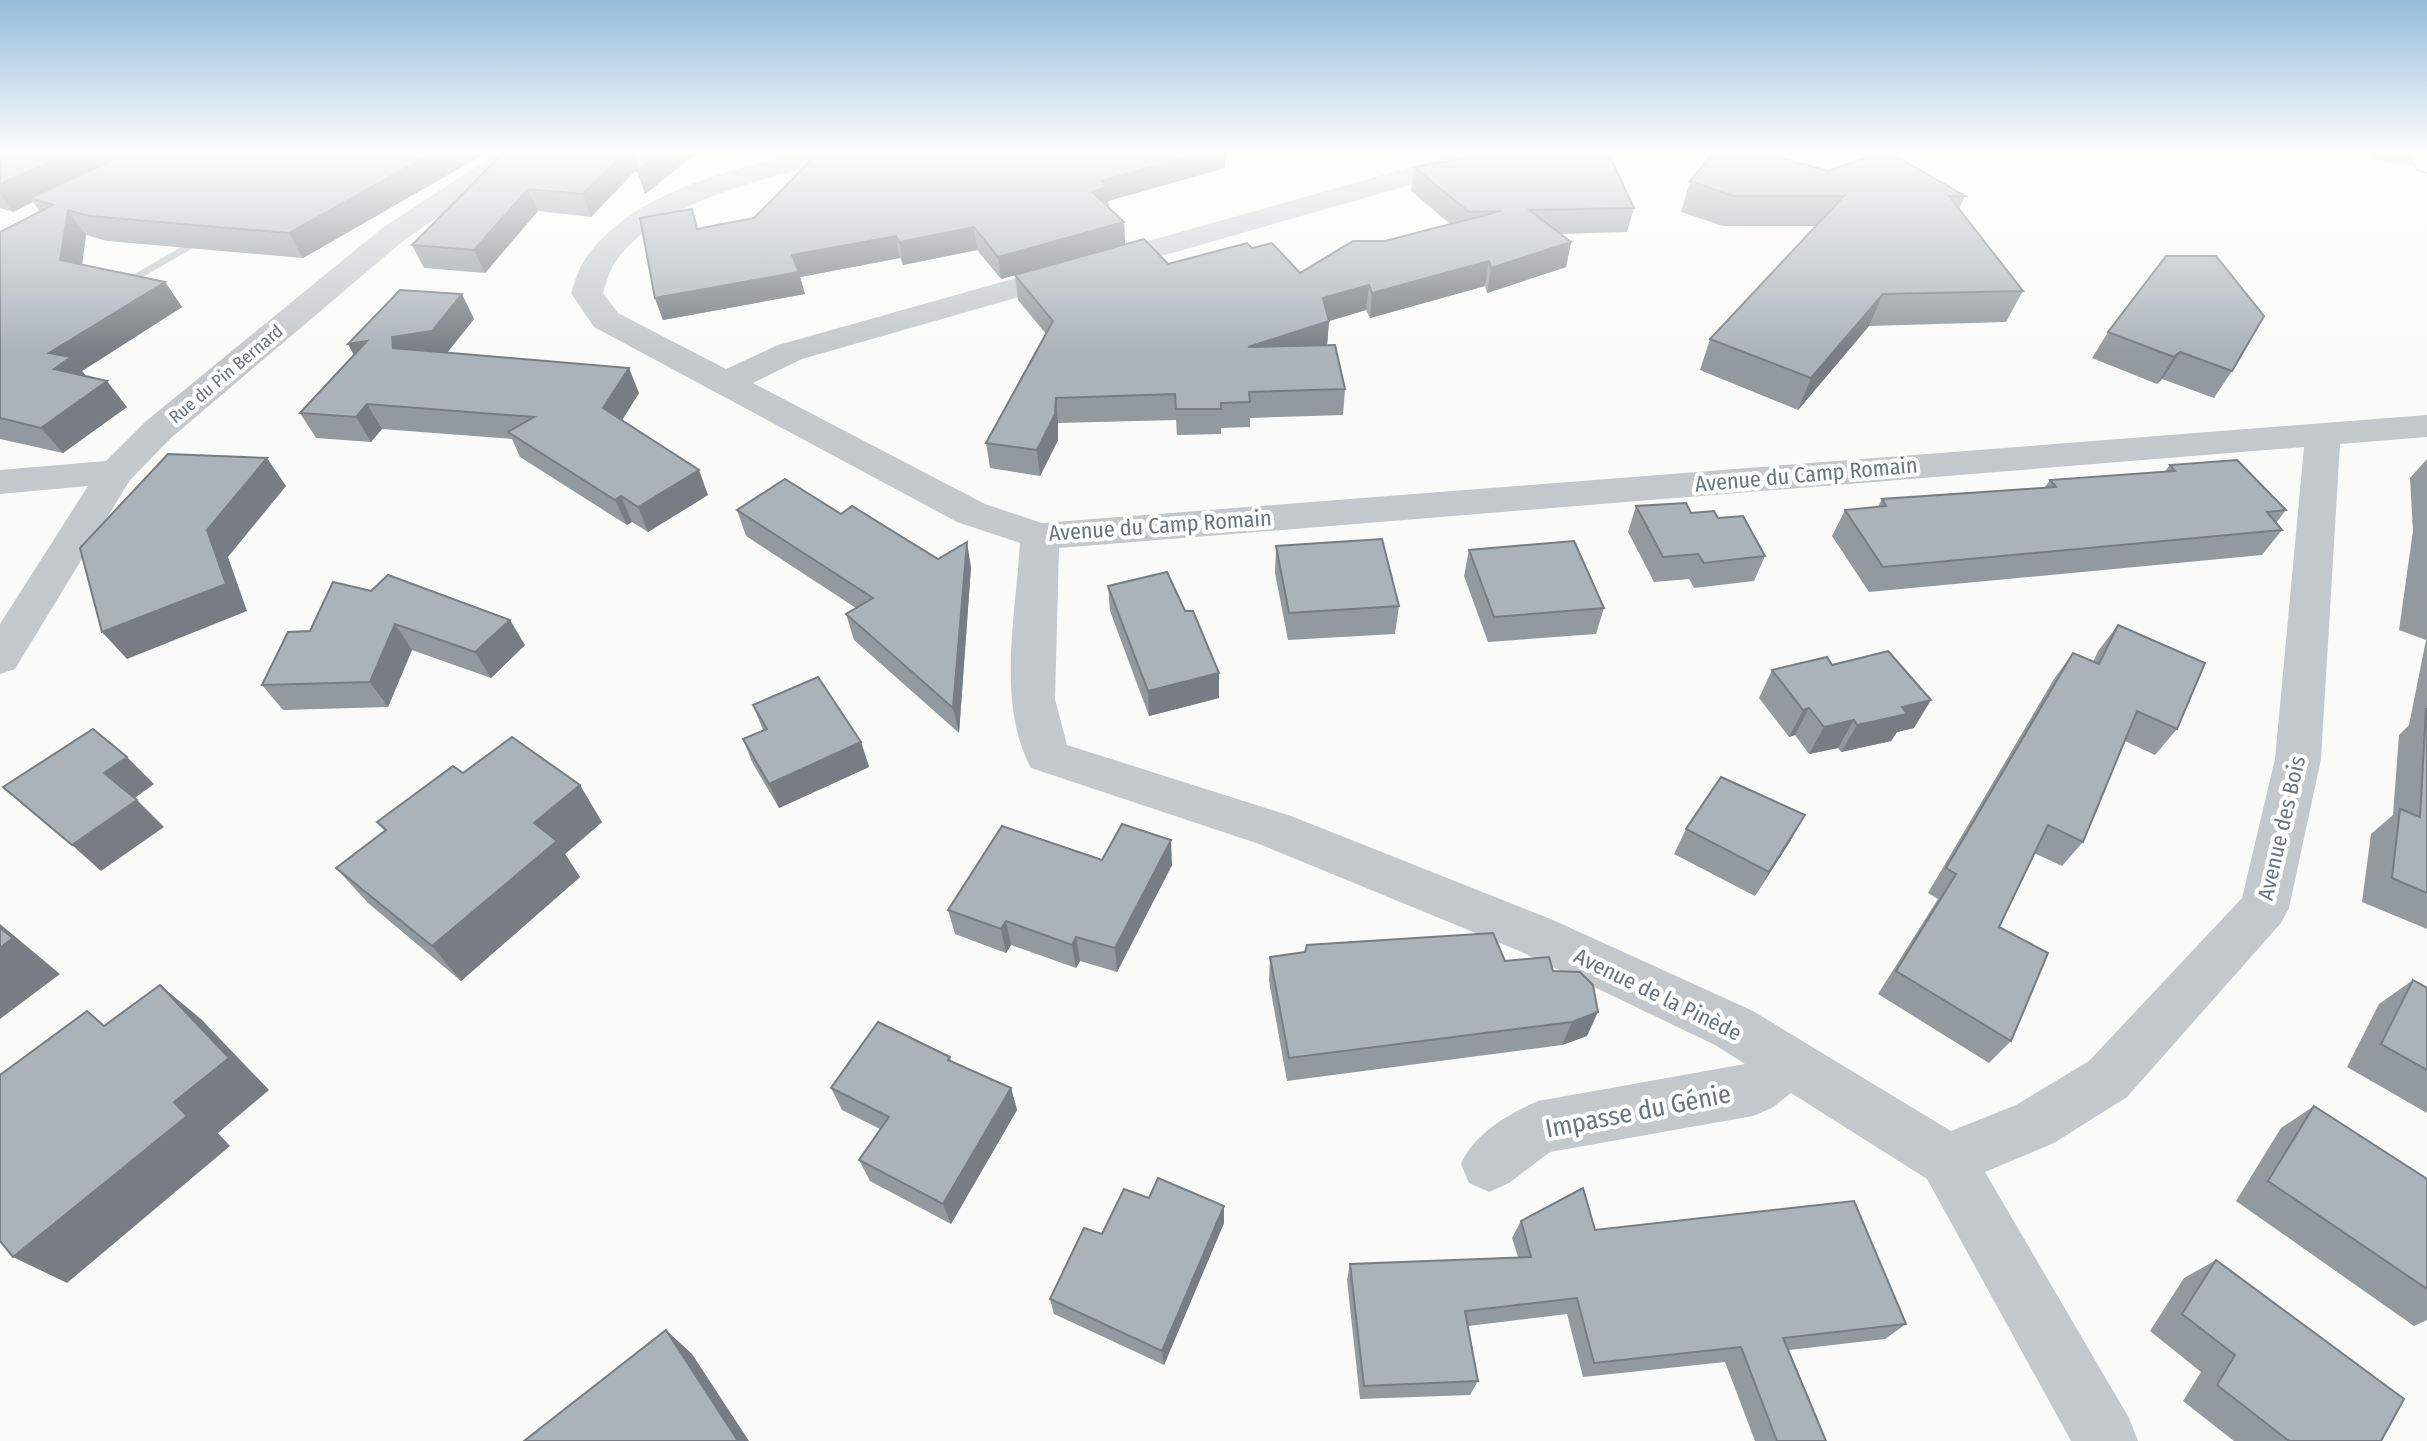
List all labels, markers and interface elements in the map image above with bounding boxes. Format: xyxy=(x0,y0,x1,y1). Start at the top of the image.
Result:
street label: Rue du Pin Bernard xyxy=(165,320,287,428)
street label: Avenue du Camp Romain xyxy=(1694,451,1918,498)
street label: Avenue du Camp Romain xyxy=(1048,504,1272,547)
street label: Avenue des Bois xyxy=(2252,753,2311,903)
street label: Avenue de la Pinède xyxy=(1570,942,1746,1047)
street label: Impasse du Génie xyxy=(1543,1078,1734,1145)

